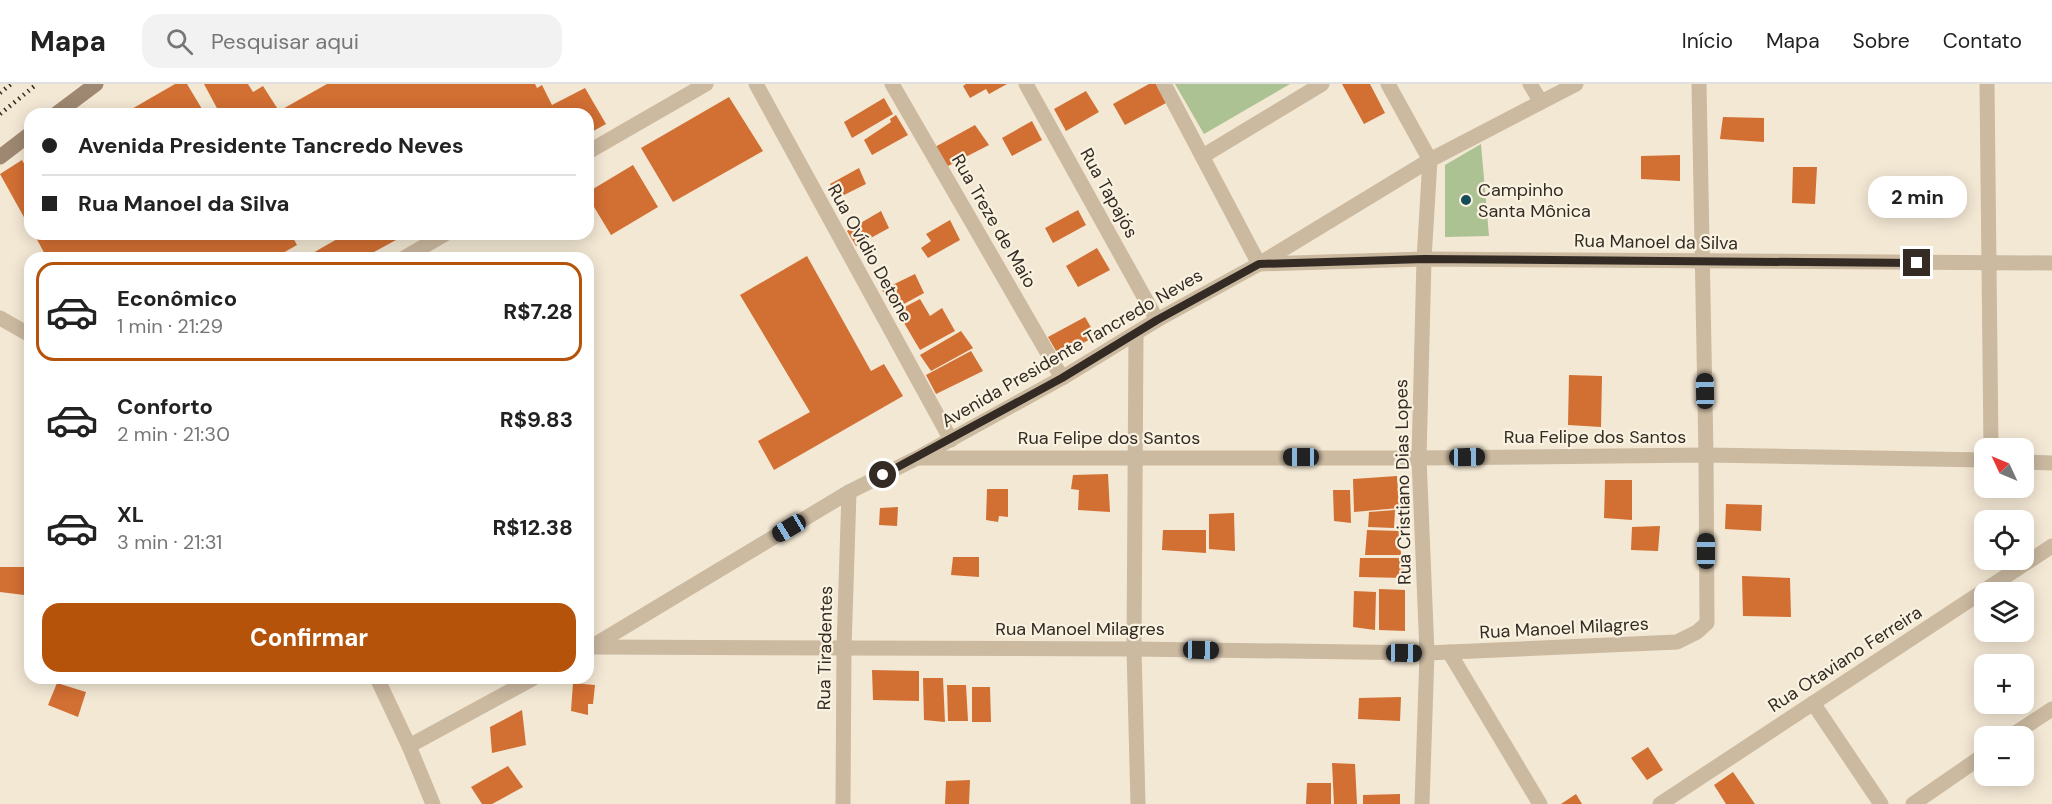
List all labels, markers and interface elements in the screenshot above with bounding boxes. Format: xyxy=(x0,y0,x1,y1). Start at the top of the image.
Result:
search box xyxy=(142,14,562,68)
text: Mapa xyxy=(30,23,106,60)
icon: search xyxy=(163,25,196,58)
text: Pesquisar aqui xyxy=(211,27,359,56)
text: Início xyxy=(1682,27,1733,55)
text: Mapa xyxy=(1766,27,1820,55)
text: Sobre xyxy=(1853,27,1910,55)
text: Contato xyxy=(1943,27,2022,55)
text: Avenida Presidente Tancredo Neves xyxy=(78,131,464,160)
street label: Rua Tapajós xyxy=(1074,144,1144,242)
street label: Rua Treze de Maio xyxy=(946,150,1042,292)
callout: 2 min xyxy=(1868,176,1966,218)
place label: Campinho Santa Mônica xyxy=(1478,178,1591,223)
street label: Rua Ovídio Detone xyxy=(822,180,918,326)
text: 2 min xyxy=(1891,184,1944,210)
text: Rua Manoel da Silva xyxy=(78,189,289,218)
marker: Campinho Santa Mônica xyxy=(1459,193,1473,207)
street label: Rua Manoel da Silva xyxy=(1574,229,1738,255)
route end xyxy=(1903,249,1930,276)
street label: Avenida Presidente Tancredo Neves xyxy=(937,263,1207,433)
text: Econômico xyxy=(117,284,237,313)
icon: car xyxy=(45,285,99,339)
text: R$7.28 xyxy=(503,297,573,326)
text: 1 min · 21:29 xyxy=(117,313,223,339)
car xyxy=(1696,373,1714,409)
street label: Rua Cristiano Dias Lopes xyxy=(1389,379,1417,585)
text: Conforto xyxy=(117,392,213,421)
icon: car xyxy=(45,393,99,447)
text: R$9.83 xyxy=(500,405,573,434)
text: 2 min · 21:30 xyxy=(117,421,230,447)
street label: Rua Felipe dos Santos xyxy=(1504,425,1686,449)
street label: Rua Felipe dos Santos xyxy=(1018,426,1200,450)
north arrow xyxy=(1974,438,2034,498)
map controls xyxy=(1974,438,2034,786)
car xyxy=(1283,448,1319,466)
car xyxy=(1449,448,1485,466)
route start xyxy=(869,461,896,488)
text: XL xyxy=(117,500,144,529)
icon: car xyxy=(45,501,99,555)
button: locate xyxy=(1974,510,2034,570)
car xyxy=(769,511,809,545)
text: R$12.38 xyxy=(492,513,573,542)
text: 3 min · 21:31 xyxy=(117,529,222,555)
car xyxy=(1697,533,1715,569)
button: layers xyxy=(1974,582,2034,642)
street label: Rua Tiradentes xyxy=(812,586,838,710)
street label: Rua Otaviano Ferreira xyxy=(1763,600,1927,718)
button: Confirmar xyxy=(42,603,576,672)
street label: Rua Manoel Milagres xyxy=(1479,612,1649,644)
street label: Rua Manoel Milagres xyxy=(995,617,1165,641)
car xyxy=(1183,641,1219,659)
car xyxy=(1386,644,1422,662)
button: + xyxy=(1974,654,2034,714)
button: − xyxy=(1974,726,2034,786)

